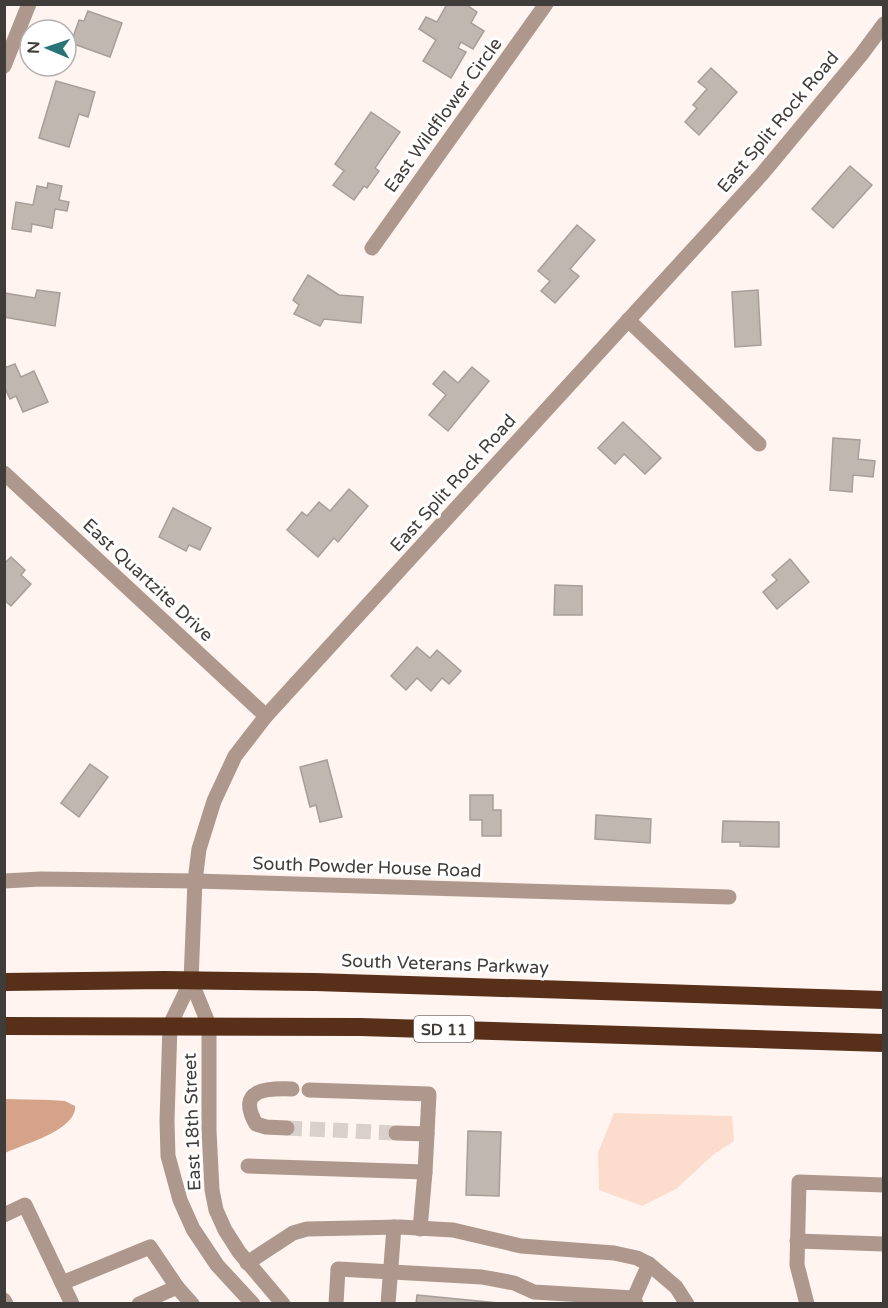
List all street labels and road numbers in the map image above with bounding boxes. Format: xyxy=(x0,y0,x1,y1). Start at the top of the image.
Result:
street label: East Wildflower Circle xyxy=(379,33,507,197)
street label: East Split Rock Road xyxy=(713,47,843,197)
street label: East Split Rock Road xyxy=(385,410,521,556)
street label: East Quartzite Drive xyxy=(78,514,218,646)
street label: South Powder House Road xyxy=(252,852,482,882)
street label: South Veterans Parkway xyxy=(341,949,549,979)
road number: SD 11 xyxy=(414,1016,474,1042)
street label: East 18th Street xyxy=(179,1052,205,1191)

